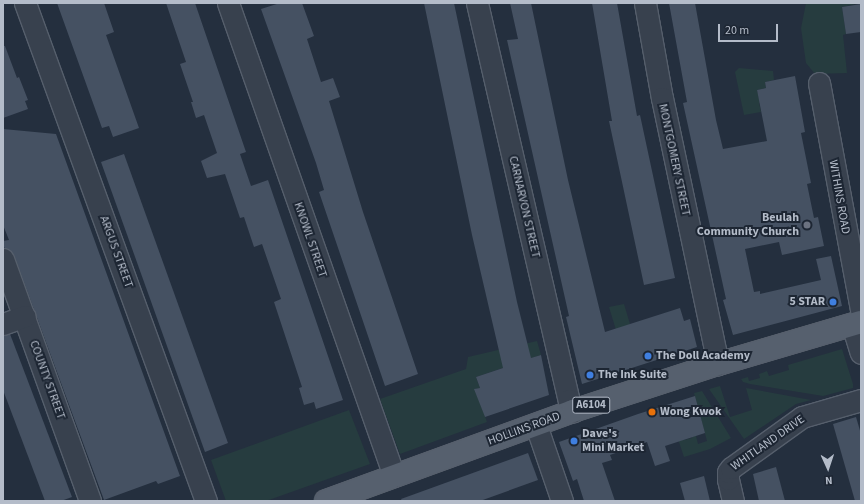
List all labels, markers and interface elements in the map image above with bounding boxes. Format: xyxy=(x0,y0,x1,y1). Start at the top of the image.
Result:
scale bar xyxy=(720,16,780,42)
text: 20 m xyxy=(725,22,749,39)
street label: MONTGOMERY STREET xyxy=(655,103,693,217)
street label: CARNARVON STREET xyxy=(505,155,543,259)
street label: WITHINS ROAD xyxy=(825,159,853,235)
street label: KNOWL STREET xyxy=(290,200,330,280)
place label: Beulah Community Church xyxy=(697,211,799,239)
street label: ARGUS STREET xyxy=(96,214,136,290)
marker: Beulah Community Church xyxy=(802,220,812,230)
place label: 5 STAR xyxy=(789,295,825,309)
marker: 5 STAR xyxy=(828,297,838,307)
street label: COUNTY STREET xyxy=(26,339,68,421)
place label: The Doll Academy xyxy=(656,349,750,363)
marker: The Doll Academy xyxy=(643,351,653,361)
place label: The Ink Suite xyxy=(598,368,667,382)
marker: The Ink Suite xyxy=(585,370,595,380)
road number: A6104 xyxy=(572,396,610,414)
place label: Wong Kwok xyxy=(660,405,722,419)
marker: Wong Kwok xyxy=(647,407,657,417)
street label: HOLLINS ROAD xyxy=(486,409,562,449)
street label: WHITLAND DRIVE xyxy=(728,412,808,474)
place label: Dave's Mini Market xyxy=(582,427,644,455)
marker: Dave's Mini Market xyxy=(569,436,579,446)
north arrow xyxy=(808,448,848,488)
text: N xyxy=(825,473,833,488)

